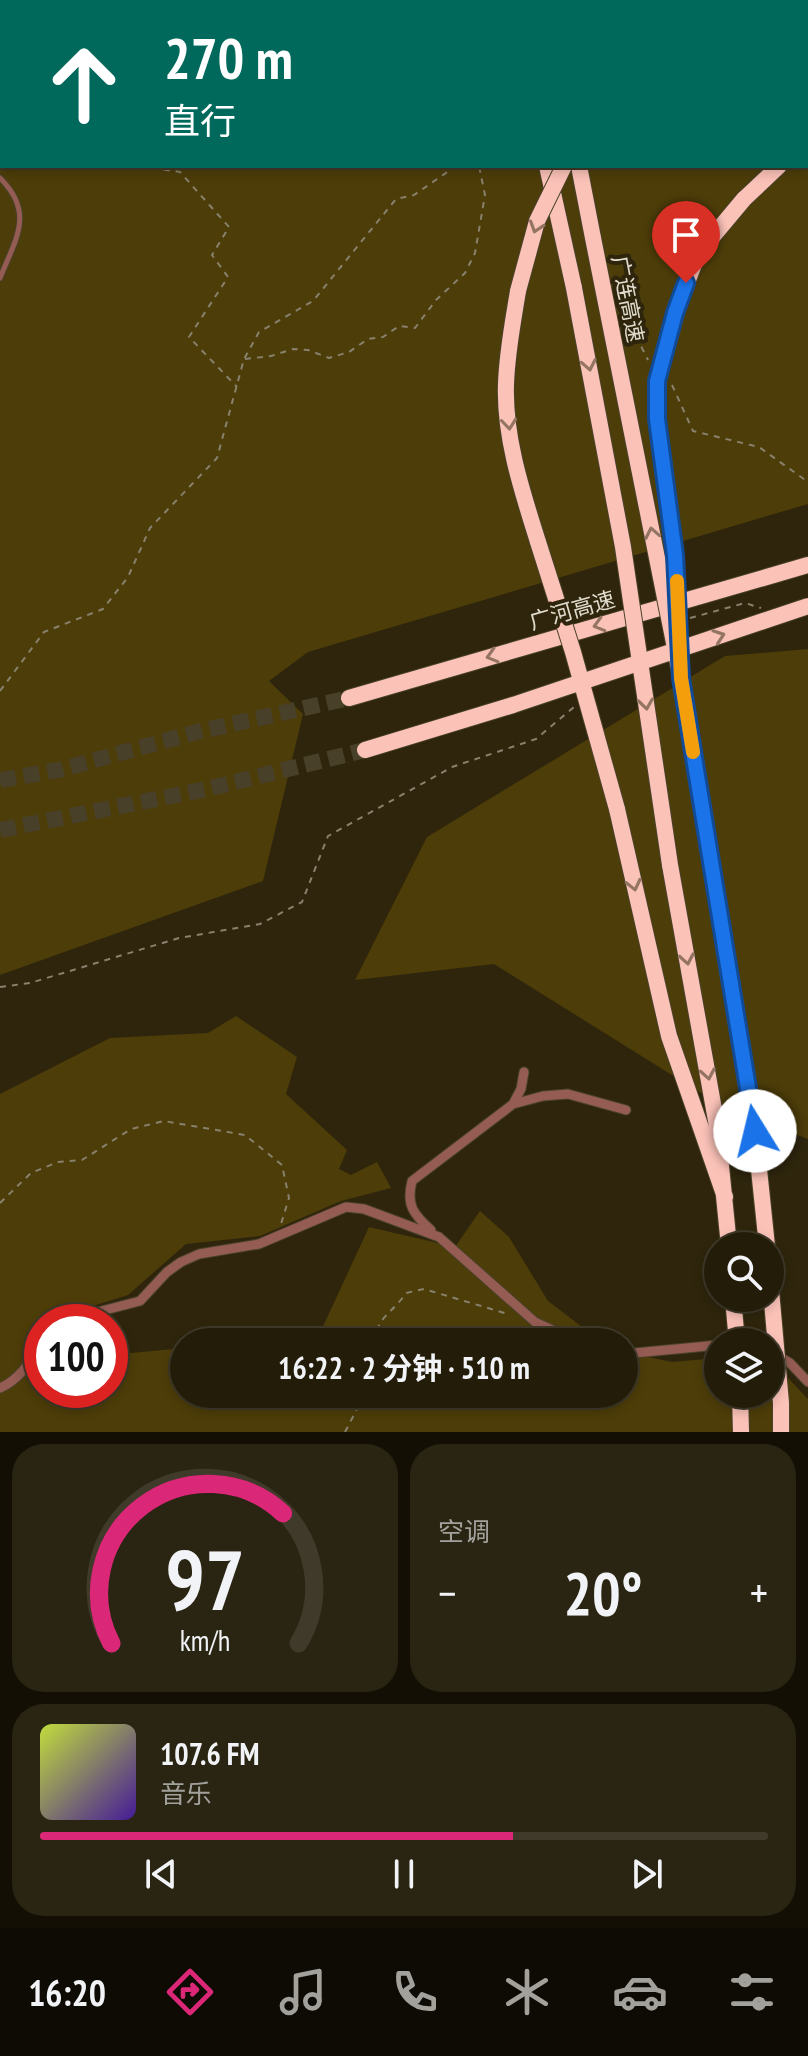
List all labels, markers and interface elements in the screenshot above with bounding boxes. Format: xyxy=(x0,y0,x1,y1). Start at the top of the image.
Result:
text: 270 m xyxy=(164,22,293,94)
icon: ahead xyxy=(32,32,136,136)
text: 直行 xyxy=(164,97,236,144)
pin xyxy=(652,201,720,283)
icon: arrive xyxy=(664,213,708,257)
one-way arrow xyxy=(530,219,546,233)
street label: 广连高速 xyxy=(606,253,650,345)
one-way arrow xyxy=(579,358,596,372)
one-way arrow xyxy=(501,418,518,431)
one-way arrow xyxy=(644,526,661,540)
street label: 广河高速 xyxy=(526,584,618,636)
one-way arrow xyxy=(592,616,606,632)
one-way arrow xyxy=(712,630,726,646)
one-way arrow xyxy=(486,647,500,663)
one-way arrow xyxy=(637,697,654,711)
one-way arrow xyxy=(625,878,642,892)
one-way arrow xyxy=(677,952,694,966)
one-way arrow xyxy=(698,1068,715,1081)
position arrow xyxy=(713,1089,797,1173)
map controls xyxy=(704,1232,784,1408)
button: search xyxy=(704,1232,784,1312)
speed limit sign: 100 xyxy=(24,1304,128,1408)
button: layers xyxy=(704,1328,784,1408)
text: 16:22 · 2 分钟 · 510 m xyxy=(278,1348,530,1387)
text: 空调 xyxy=(438,1515,490,1548)
text: 97 xyxy=(165,1525,245,1633)
text: 20° xyxy=(563,1554,643,1632)
text: − xyxy=(438,1564,456,1621)
text: + xyxy=(750,1564,768,1621)
text: km/h xyxy=(180,1622,230,1659)
text: 107.6 FM xyxy=(160,1734,259,1773)
text: 音乐 xyxy=(160,1777,212,1810)
icon: previous xyxy=(139,1852,183,1896)
icon: pause xyxy=(382,1852,426,1896)
icon: next xyxy=(625,1852,669,1896)
icon: directions xyxy=(162,1964,218,2020)
icon: music xyxy=(275,1964,331,2020)
icon: phone xyxy=(387,1964,443,2020)
icon: climate xyxy=(499,1964,555,2020)
icon: car xyxy=(612,1964,668,2020)
icon: filters xyxy=(724,1964,780,2020)
text: 16:20 xyxy=(28,1969,106,2016)

